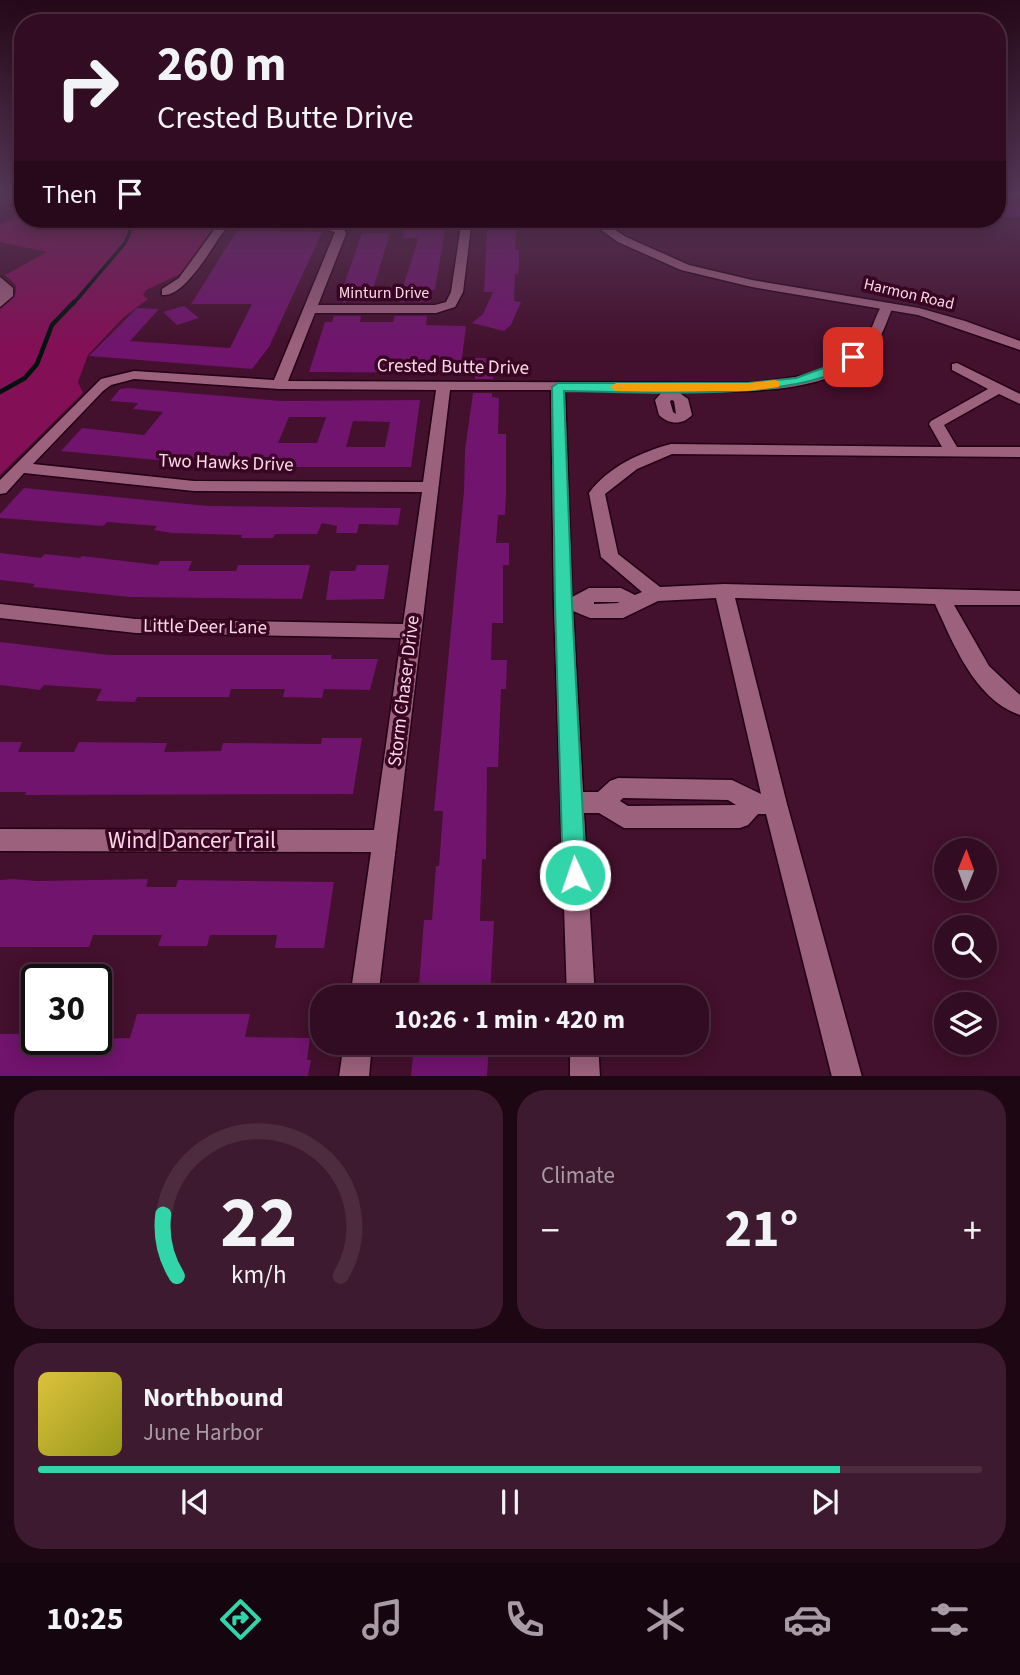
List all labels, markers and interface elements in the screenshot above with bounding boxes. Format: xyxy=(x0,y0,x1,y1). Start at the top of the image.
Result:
text: 260 m xyxy=(157,30,286,100)
icon: right xyxy=(42,42,133,133)
text: Crested Butte Drive xyxy=(157,95,414,141)
icon: arrive xyxy=(111,175,149,213)
text: Then xyxy=(42,176,97,213)
street label: Harmon Road xyxy=(862,273,956,315)
street label: Minturn Drive xyxy=(339,282,429,304)
pin xyxy=(823,327,883,387)
icon: arrive xyxy=(834,338,872,376)
street label: Crested Butte Drive xyxy=(377,352,529,382)
street label: Two Hawks Drive xyxy=(158,447,294,479)
street label: Little Deer Lane xyxy=(143,612,267,642)
street label: Storm Chaser Drive xyxy=(381,614,427,768)
street label: Wind Dancer Trail xyxy=(108,824,276,857)
position arrow xyxy=(538,838,612,912)
north arrow xyxy=(934,838,998,901)
map controls xyxy=(934,838,997,1055)
button: search xyxy=(934,915,997,978)
speed limit sign: 30 xyxy=(21,964,112,1055)
button: layers xyxy=(934,992,997,1055)
text: 10:26 · 1 min · 420 m xyxy=(394,1001,625,1038)
text: Climate xyxy=(541,1159,615,1192)
text: 22 xyxy=(220,1171,297,1275)
text: 21° xyxy=(725,1193,798,1267)
text: − xyxy=(541,1204,560,1258)
text: + xyxy=(963,1204,982,1258)
text: km/h xyxy=(231,1256,286,1292)
text: Northbound xyxy=(143,1379,284,1416)
text: June Harbor xyxy=(143,1416,263,1449)
icon: previous xyxy=(176,1483,214,1521)
icon: pause xyxy=(491,1483,529,1521)
icon: next xyxy=(806,1483,844,1521)
icon: directions xyxy=(216,1595,265,1644)
icon: music xyxy=(358,1595,407,1644)
icon: phone xyxy=(500,1595,549,1644)
icon: climate xyxy=(641,1595,690,1644)
icon: car xyxy=(783,1595,832,1644)
icon: filters xyxy=(925,1595,974,1644)
text: 10:25 xyxy=(46,1596,124,1642)

